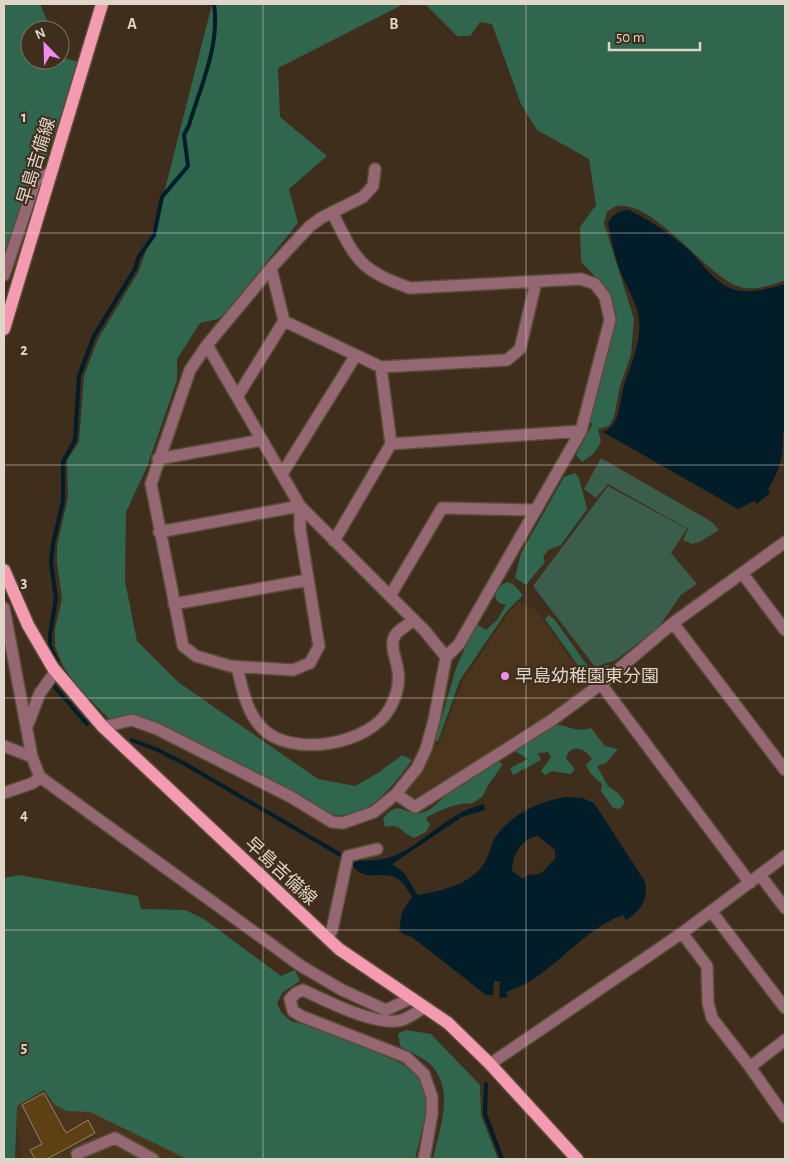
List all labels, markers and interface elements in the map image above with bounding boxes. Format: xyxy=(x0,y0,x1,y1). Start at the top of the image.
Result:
text: A xyxy=(127,16,137,32)
text: B xyxy=(389,16,399,32)
north arrow xyxy=(20,20,70,70)
scale bar xyxy=(609,20,700,52)
text: N xyxy=(33,26,48,42)
text: 50 m xyxy=(616,30,645,45)
text: 1 xyxy=(21,109,27,125)
street label: 早島吉備線 xyxy=(13,115,59,207)
text: 2 xyxy=(20,342,28,358)
text: 3 xyxy=(21,574,28,590)
place label: 早島幼稚園東分園 xyxy=(515,666,659,686)
marker: 早島幼稚園東分園 xyxy=(499,670,511,682)
text: 4 xyxy=(20,807,28,823)
street label: 早島吉備線 xyxy=(241,833,321,909)
text: 5 xyxy=(21,1039,28,1055)

